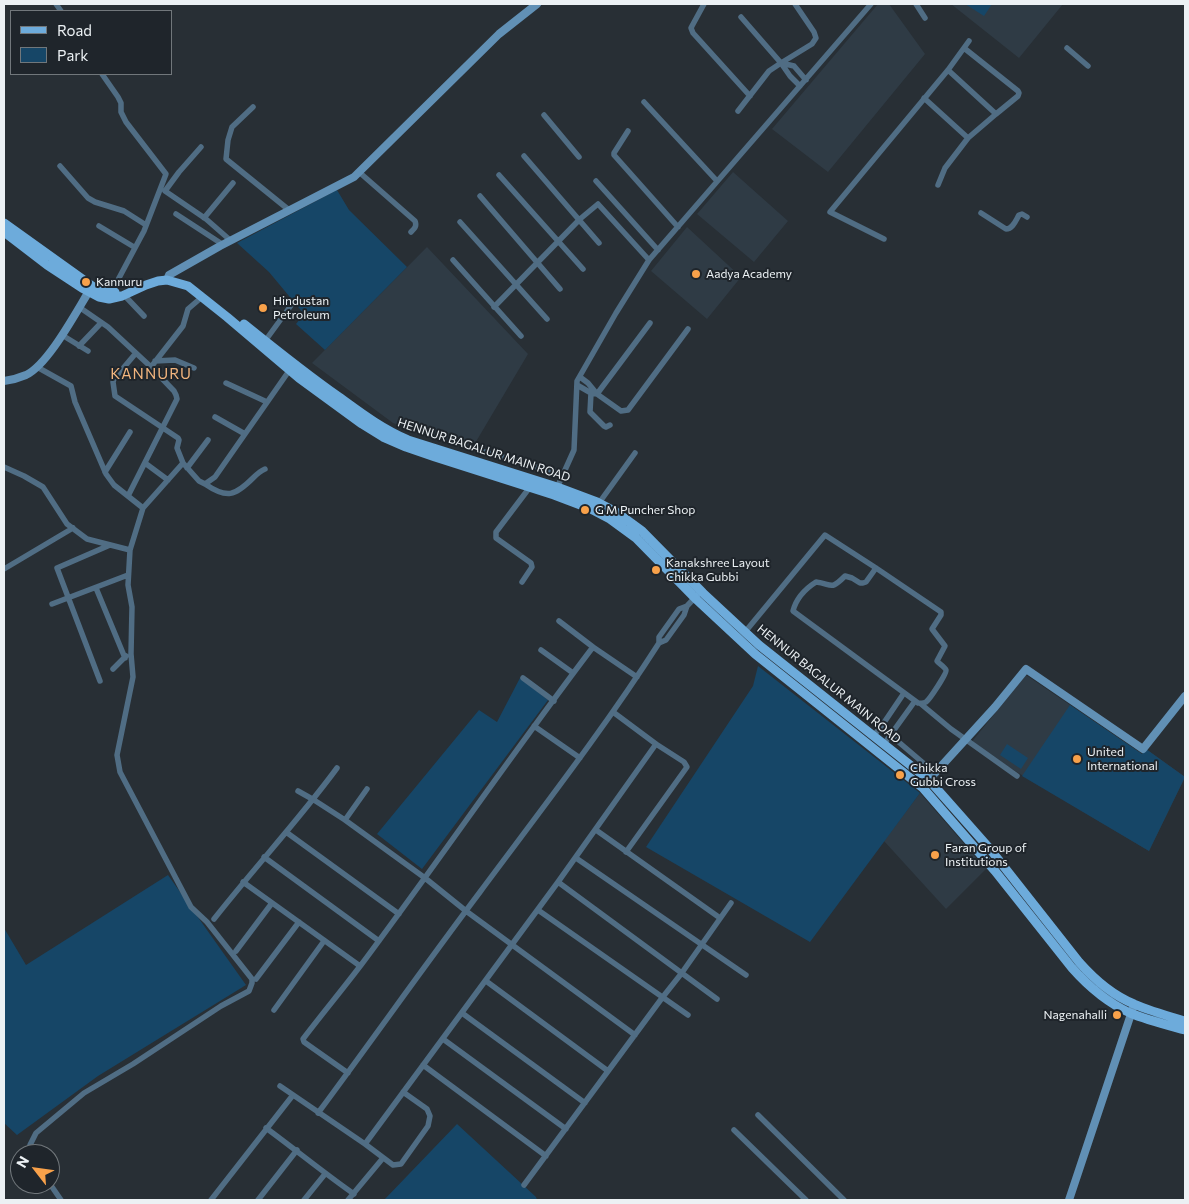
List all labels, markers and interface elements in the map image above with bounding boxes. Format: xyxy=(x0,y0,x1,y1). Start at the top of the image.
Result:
legend xyxy=(10,10,172,75)
text: Road xyxy=(57,21,92,39)
text: Park xyxy=(57,46,88,64)
place label: Aadya Academy xyxy=(706,267,792,281)
marker: Aadya Academy xyxy=(690,268,702,280)
place label: Kannuru xyxy=(96,275,142,289)
marker: Kannuru xyxy=(80,276,92,288)
place label: Hindustan Petroleum xyxy=(273,294,330,322)
marker: Hindustan Petroleum xyxy=(257,302,269,314)
district label: KANNURU xyxy=(109,365,193,383)
street label: HENNUR BAGALUR MAIN ROAD xyxy=(396,415,572,485)
place label: G M Puncher Shop xyxy=(595,503,695,517)
marker: G M Puncher Shop xyxy=(579,504,591,516)
place label: Kanakshree Layout Chikka Gubbi xyxy=(666,556,770,584)
marker: Kanakshree Layout Chikka Gubbi xyxy=(650,564,662,576)
street label: HENNUR BAGALUR MAIN ROAD xyxy=(754,622,904,746)
place label: United International xyxy=(1087,745,1158,773)
marker: United International xyxy=(1071,753,1083,765)
place label: Chikka Gubbi Cross xyxy=(910,761,976,789)
marker: Chikka Gubbi Cross xyxy=(894,769,906,781)
place label: Faran Group of Institutions xyxy=(945,841,1027,869)
marker: Faran Group of Institutions xyxy=(929,849,941,861)
place label: Nagenahalli xyxy=(1043,1008,1107,1022)
marker: Nagenahalli xyxy=(1111,1009,1123,1021)
north arrow xyxy=(10,1144,60,1194)
text: N xyxy=(12,1153,32,1171)

